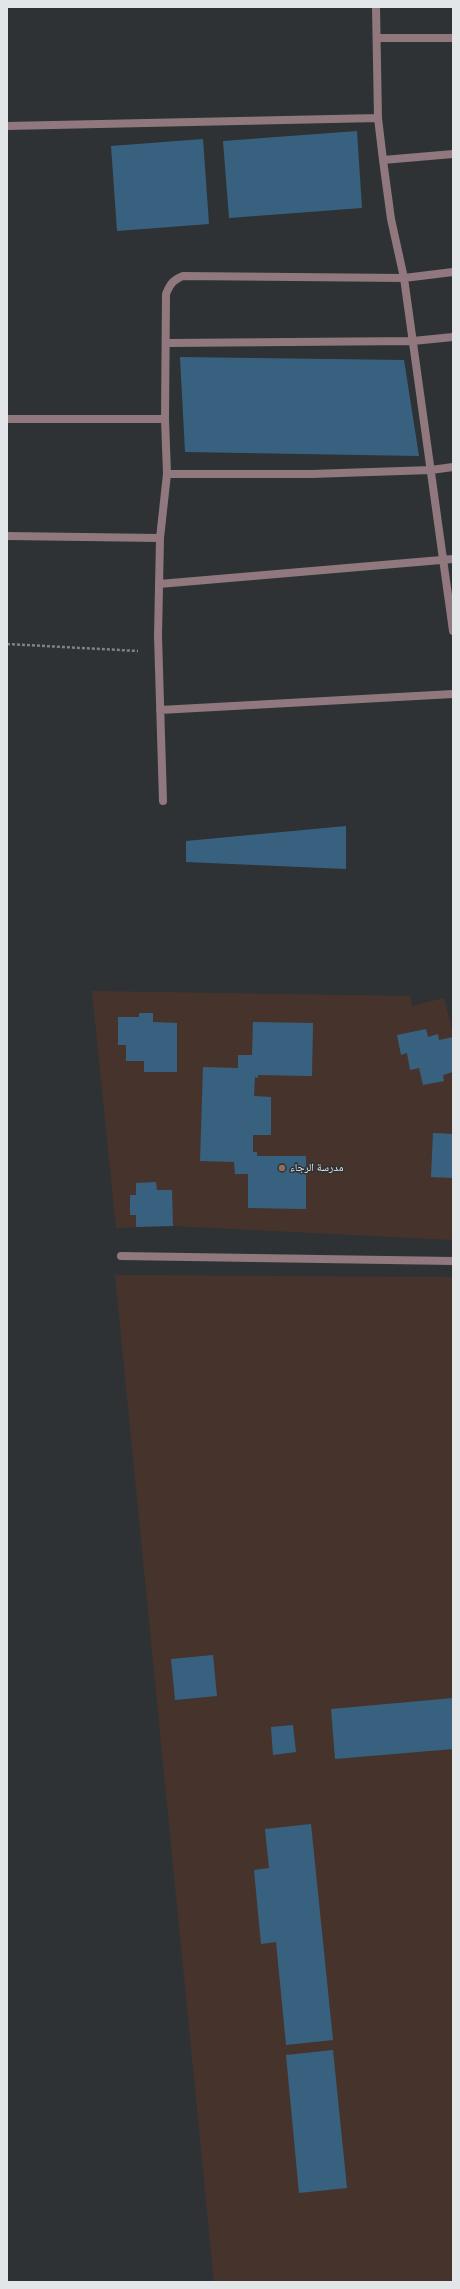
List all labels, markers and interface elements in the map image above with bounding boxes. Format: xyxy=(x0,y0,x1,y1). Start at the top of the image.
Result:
place label: مدرسة الرجاء xyxy=(290,1161,344,1175)
marker: مدرسة الرجاء xyxy=(277,1163,287,1173)

